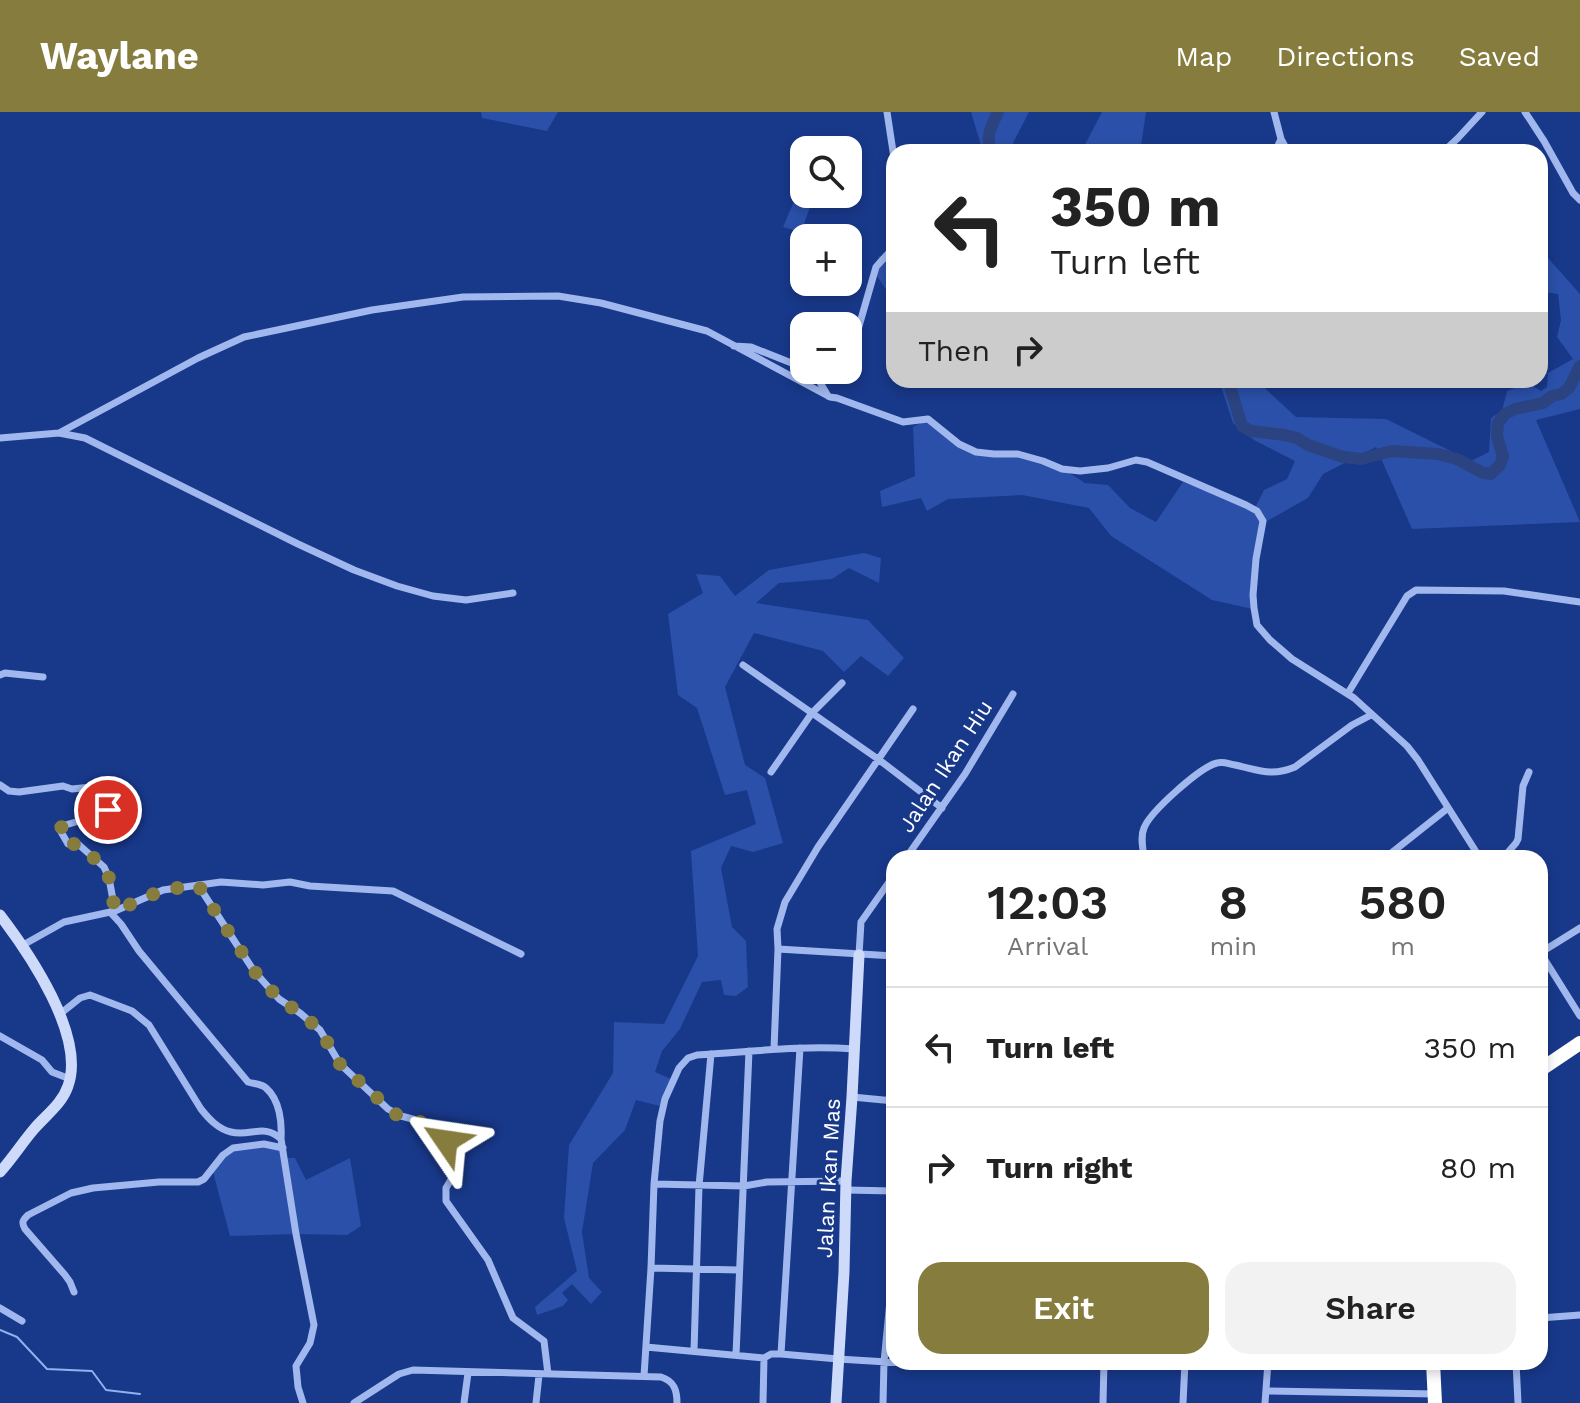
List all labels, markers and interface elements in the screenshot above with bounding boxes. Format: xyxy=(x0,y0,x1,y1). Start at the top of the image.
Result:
text: Waylane xyxy=(40,34,199,78)
text: Map xyxy=(1175,40,1232,73)
text: Directions xyxy=(1276,40,1415,73)
text: Saved xyxy=(1459,40,1540,73)
map controls xyxy=(790,136,862,384)
button: search xyxy=(790,136,862,208)
text: 350 m xyxy=(1050,174,1221,240)
icon: left xyxy=(918,176,1022,280)
button: + xyxy=(790,224,862,296)
text: Turn left xyxy=(1050,241,1200,283)
button: − xyxy=(790,312,862,384)
icon: right xyxy=(1006,328,1050,372)
text: Then xyxy=(918,333,990,368)
street label: Jalan Ikan Hiu xyxy=(893,695,997,837)
pin xyxy=(74,776,142,844)
icon: arrive xyxy=(86,788,130,832)
text: 12:03 xyxy=(987,874,1108,931)
text: 8 xyxy=(1218,874,1248,931)
text: 580 xyxy=(1358,874,1447,931)
text: Arrival xyxy=(1007,931,1088,961)
text: min xyxy=(1209,931,1257,961)
text: m xyxy=(1390,931,1415,961)
icon: left xyxy=(918,1025,962,1069)
text: Turn left xyxy=(986,1030,1114,1065)
text: 350 m xyxy=(1424,1030,1516,1065)
street label: Jalan Ikan Mas xyxy=(812,1098,845,1258)
position arrow xyxy=(404,1099,488,1183)
icon: right xyxy=(918,1145,962,1189)
text: Turn right xyxy=(986,1150,1132,1185)
text: 80 m xyxy=(1440,1150,1516,1185)
button: Exit xyxy=(918,1262,1209,1354)
button: Share xyxy=(1225,1262,1516,1354)

